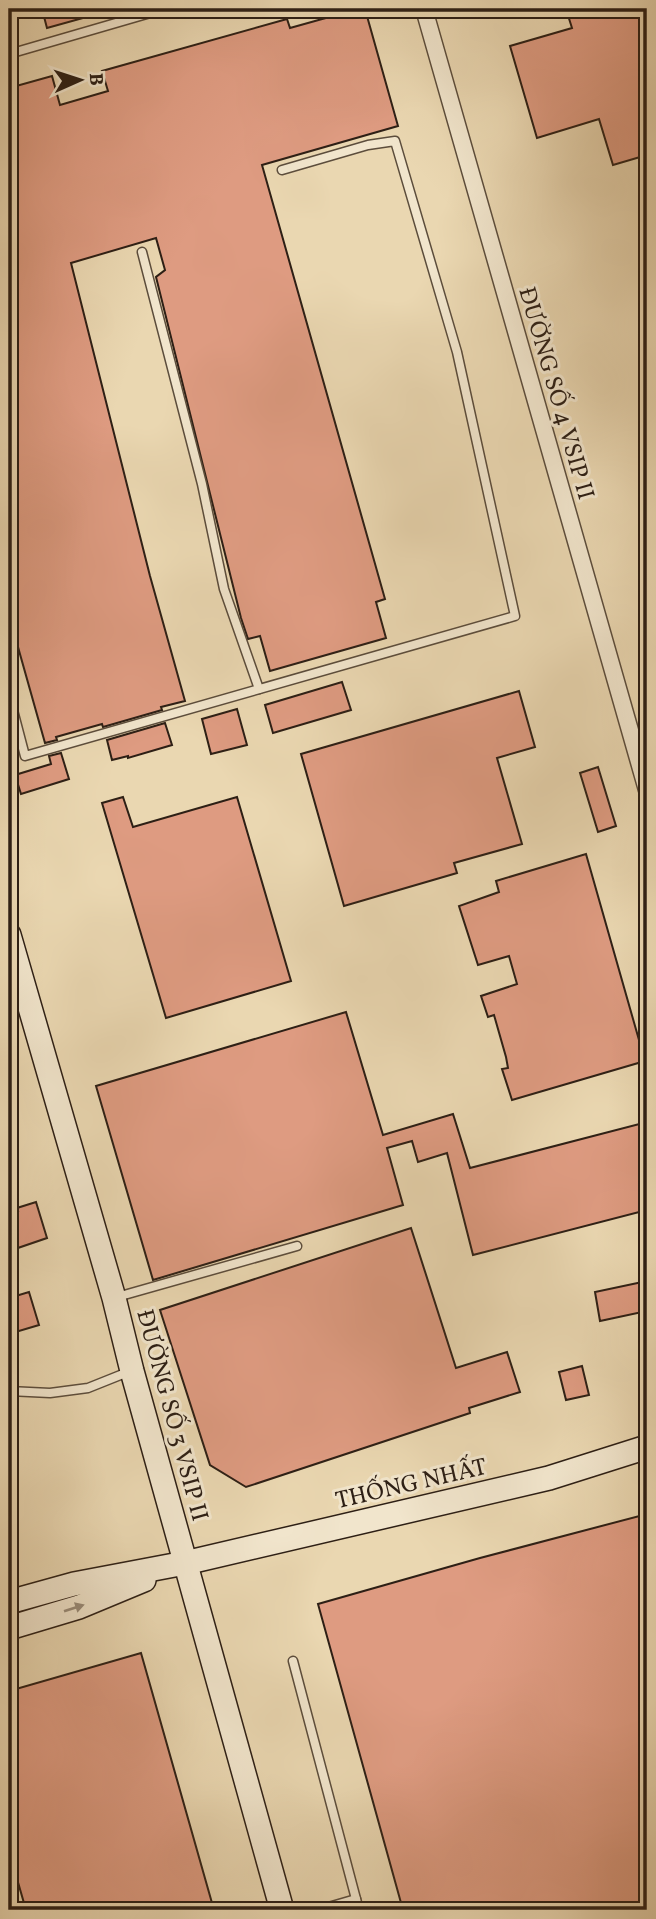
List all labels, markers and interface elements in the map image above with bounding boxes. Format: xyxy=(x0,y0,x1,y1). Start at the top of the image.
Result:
north arrow xyxy=(46,46,116,116)
text: B xyxy=(82,72,108,86)
street label: ĐƯỜNG SỐ 4 VSIP II xyxy=(508,283,603,504)
street label: ĐƯỜNG SỐ 3 VSIP II xyxy=(126,1306,217,1525)
street label: THỐNG NHẤT xyxy=(332,1450,490,1519)
one-way arrow xyxy=(64,1602,85,1613)

